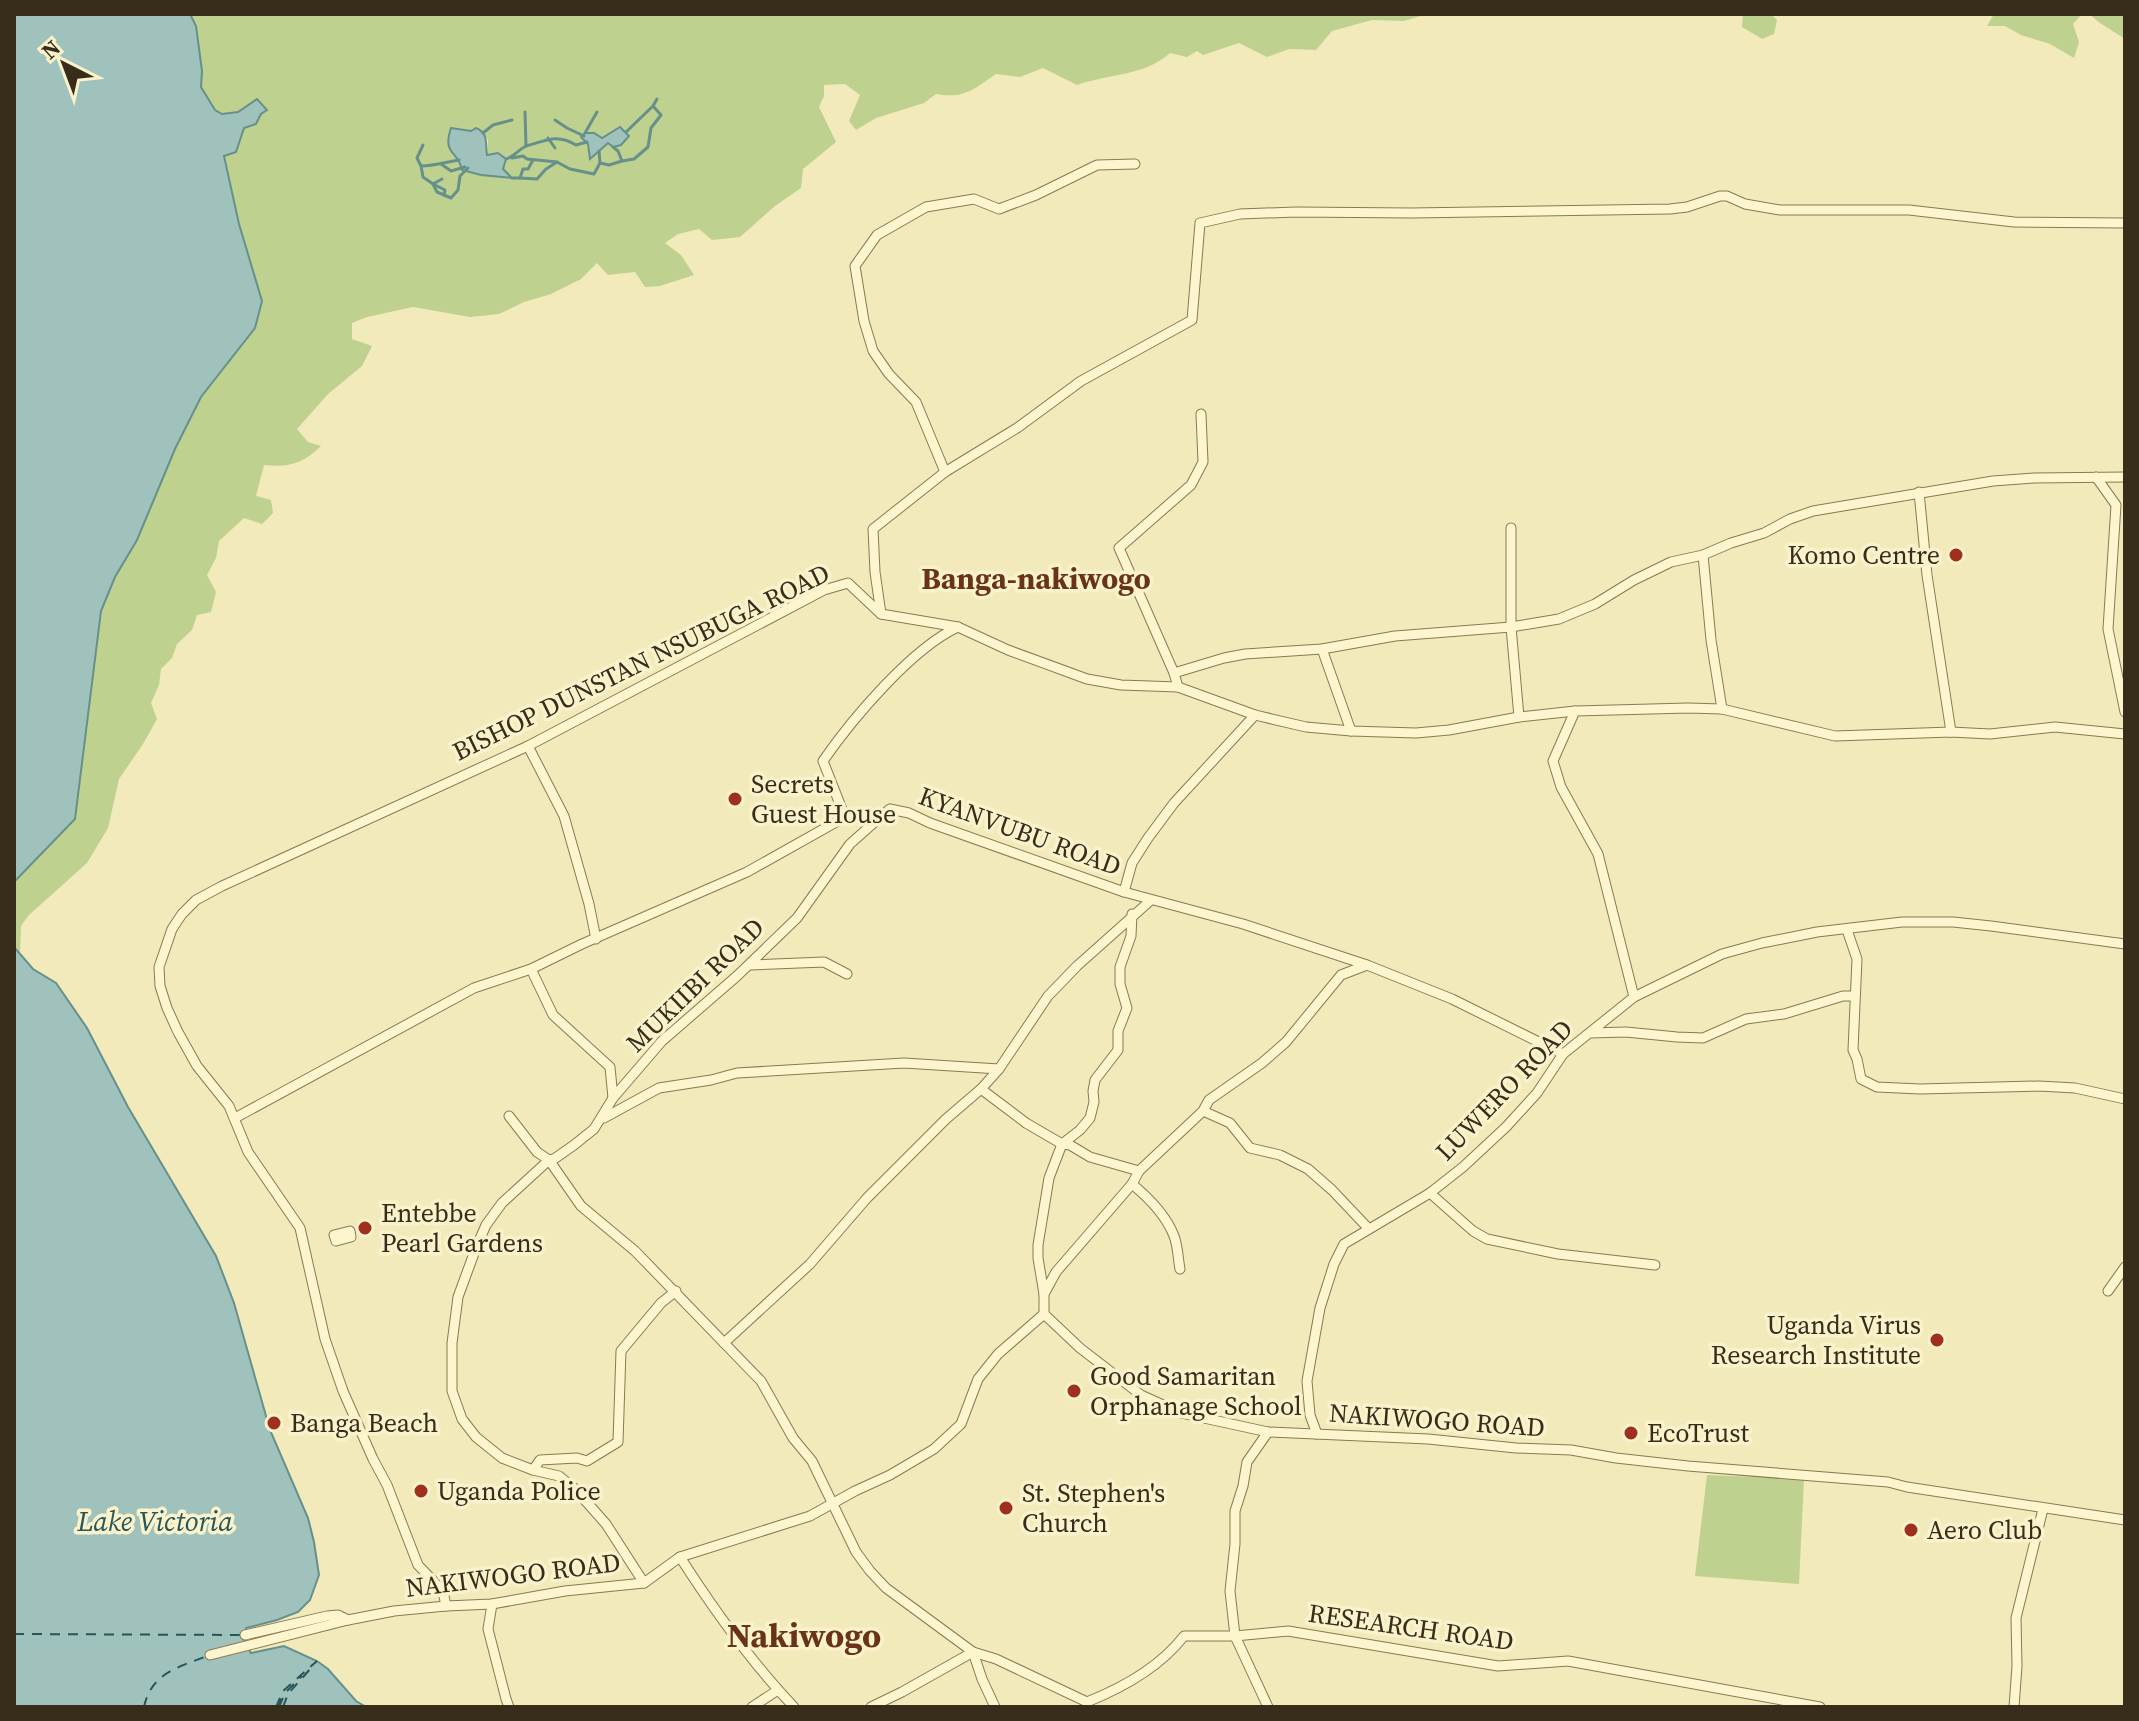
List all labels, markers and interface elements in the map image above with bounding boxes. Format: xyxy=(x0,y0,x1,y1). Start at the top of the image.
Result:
north arrow xyxy=(24,24,104,104)
text: N xyxy=(35,33,67,66)
place label: Komo Centre xyxy=(1787,537,1940,573)
marker: Komo Centre xyxy=(1947,546,1965,564)
street label: BISHOP DUNSTAN NSUBUGA ROAD xyxy=(446,555,836,769)
district label: Banga-nakiwogo xyxy=(921,558,1151,599)
place label: Secrets Guest House xyxy=(751,766,896,832)
street label: KYANVUBU ROAD xyxy=(914,778,1126,884)
marker: Secrets Guest House xyxy=(726,790,744,808)
street label: MUKIIBI ROAD xyxy=(618,910,772,1060)
street label: LUWERO ROAD xyxy=(1427,1011,1581,1169)
place label: Entebbe Pearl Gardens xyxy=(381,1195,543,1261)
marker: Entebbe Pearl Gardens xyxy=(356,1219,374,1237)
place label: Uganda Virus Research Institute xyxy=(1711,1307,1921,1373)
marker: Uganda Virus Research Institute xyxy=(1928,1331,1946,1349)
place label: Good Samaritan Orphanage School xyxy=(1090,1358,1302,1424)
marker: Good Samaritan Orphanage School xyxy=(1065,1382,1083,1400)
street label: NAKIWOGO ROAD xyxy=(1328,1394,1546,1446)
place label: Banga Beach xyxy=(290,1405,438,1441)
marker: Banga Beach xyxy=(265,1414,283,1432)
place label: EcoTrust xyxy=(1647,1415,1749,1451)
marker: EcoTrust xyxy=(1622,1424,1640,1442)
place label: Uganda Police xyxy=(437,1473,601,1509)
place label: St. Stephen's Church xyxy=(1022,1475,1165,1541)
marker: Uganda Police xyxy=(412,1482,430,1500)
marker: St. Stephen's Church xyxy=(997,1499,1015,1517)
water label: Lake Victoria xyxy=(76,1502,233,1540)
place label: Aero Club xyxy=(1927,1512,2042,1548)
marker: Aero Club xyxy=(1902,1521,1920,1539)
street label: NAKIWOGO ROAD xyxy=(403,1544,623,1606)
street label: RESEARCH ROAD xyxy=(1306,1595,1516,1659)
district label: Nakiwogo xyxy=(727,1612,881,1658)

